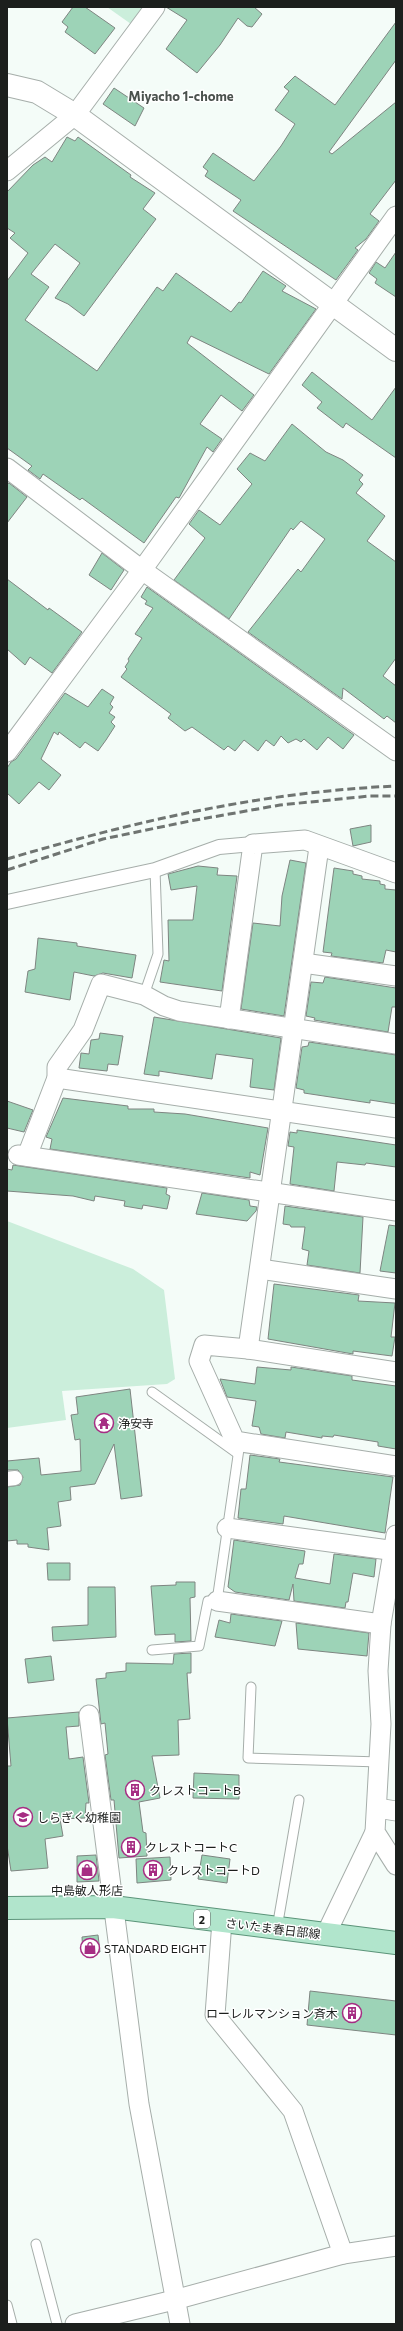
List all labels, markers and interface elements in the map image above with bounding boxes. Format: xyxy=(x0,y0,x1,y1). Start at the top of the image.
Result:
district label: Miyacho 1-chome xyxy=(128,88,234,104)
temple icon: 浄安寺 xyxy=(93,1412,115,1434)
place label: 浄安寺 xyxy=(118,1416,154,1430)
building icon: クレストコートB xyxy=(124,1779,146,1801)
place label: クレストコートB xyxy=(149,1783,241,1797)
school or university icon: しらぎく幼稚園 xyxy=(12,1806,34,1828)
place label: しらぎく幼稚園 xyxy=(37,1810,121,1824)
building icon: クレストコートC xyxy=(120,1836,142,1858)
place label: クレストコートC xyxy=(145,1840,237,1854)
shop icon: 中島敏人形店 xyxy=(76,1859,98,1881)
building icon: クレストコートD xyxy=(142,1859,164,1881)
place label: クレストコートD xyxy=(167,1863,260,1877)
place label: 中島敏人形店 xyxy=(51,1883,123,1897)
road number: 2 xyxy=(194,1910,210,1928)
street label: さいたま春日部線 xyxy=(225,1915,321,1941)
shop icon: STANDARD EIGHT xyxy=(79,1937,101,1959)
place label: STANDARD EIGHT xyxy=(104,1941,207,1955)
building icon: ローレルマンション斉木 xyxy=(341,2002,363,2024)
place label: ローレルマンション斉木 xyxy=(206,2006,338,2020)

